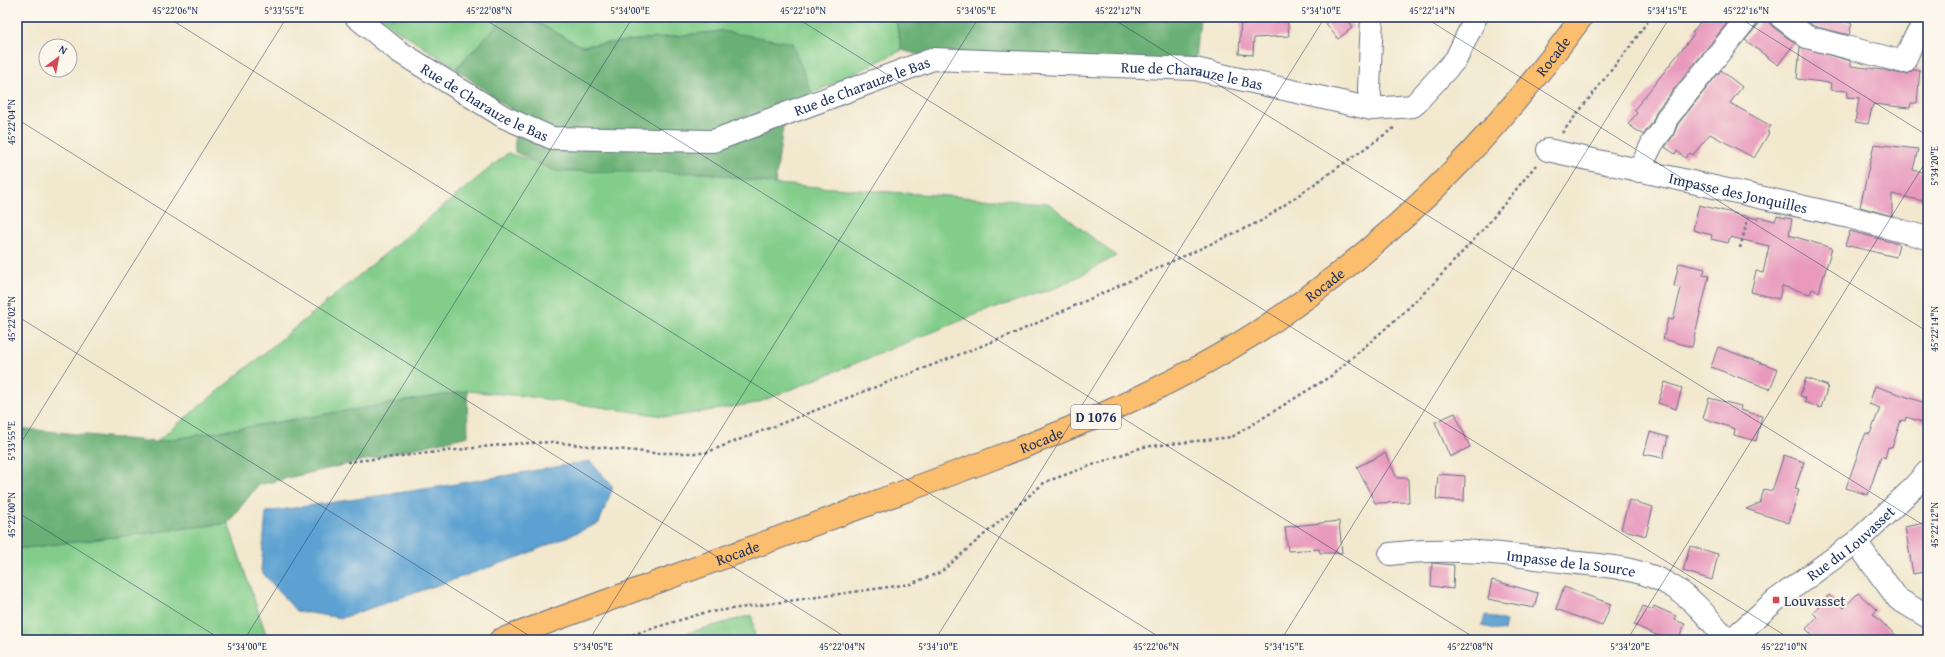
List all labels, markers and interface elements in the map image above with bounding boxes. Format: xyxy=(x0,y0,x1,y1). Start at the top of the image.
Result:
text: 45°22'06"N xyxy=(152,3,198,18)
text: 5°33'55"E xyxy=(264,3,304,18)
text: 45°22'08"N xyxy=(466,3,512,18)
text: 5°34'00"E xyxy=(610,3,650,18)
text: 45°22'10"N xyxy=(780,3,826,18)
text: 5°34'05"E xyxy=(956,3,996,18)
text: 45°22'12"N xyxy=(1095,3,1141,18)
text: 5°34'10"E xyxy=(1301,3,1341,18)
text: 45°22'14"N xyxy=(1409,3,1455,18)
text: 5°34'15"E xyxy=(1647,3,1687,18)
text: 45°22'16"N xyxy=(1723,3,1769,18)
street label: Rocade xyxy=(1530,32,1575,80)
north arrow xyxy=(38,38,78,78)
text: N xyxy=(56,41,71,59)
street label: Rue de Charauze le Bas xyxy=(791,51,933,120)
street label: Rue de Charauze le Bas xyxy=(1121,56,1265,95)
street label: Rue de Charauze le Bas xyxy=(417,58,552,146)
text: 45°22'04"N xyxy=(4,99,19,145)
text: 5°34'20"E xyxy=(1927,146,1942,186)
street label: Impasse des Jonquilles xyxy=(1667,167,1810,218)
street label: Rocade xyxy=(1300,262,1349,306)
text: 45°22'02"N xyxy=(4,296,19,342)
text: 45°22'14"N xyxy=(1927,306,1942,352)
road number: D 1076 xyxy=(1071,405,1121,429)
text: 5°33'55"E xyxy=(4,421,19,461)
street label: Rocade xyxy=(1016,422,1066,458)
text: 45°22'00"N xyxy=(4,492,19,538)
street label: Rue du Louvasset xyxy=(1802,500,1899,585)
text: 45°22'12"N xyxy=(1927,502,1942,548)
street label: Rocade xyxy=(713,535,762,570)
street label: Impasse de la Source xyxy=(1506,544,1638,582)
place label: Louvasset xyxy=(1784,590,1846,611)
marker: Louvasset xyxy=(1771,595,1781,605)
text: 5°34'00"E xyxy=(227,639,267,654)
text: 5°34'05"E xyxy=(573,639,613,654)
text: 45°22'04"N xyxy=(819,639,865,654)
text: 5°34'10"E xyxy=(918,639,958,654)
text: 45°22'06"N xyxy=(1133,639,1179,654)
text: 5°34'15"E xyxy=(1264,639,1304,654)
text: 45°22'08"N xyxy=(1447,639,1493,654)
text: 5°34'20"E xyxy=(1610,639,1650,654)
text: 45°22'10"N xyxy=(1761,639,1807,654)

